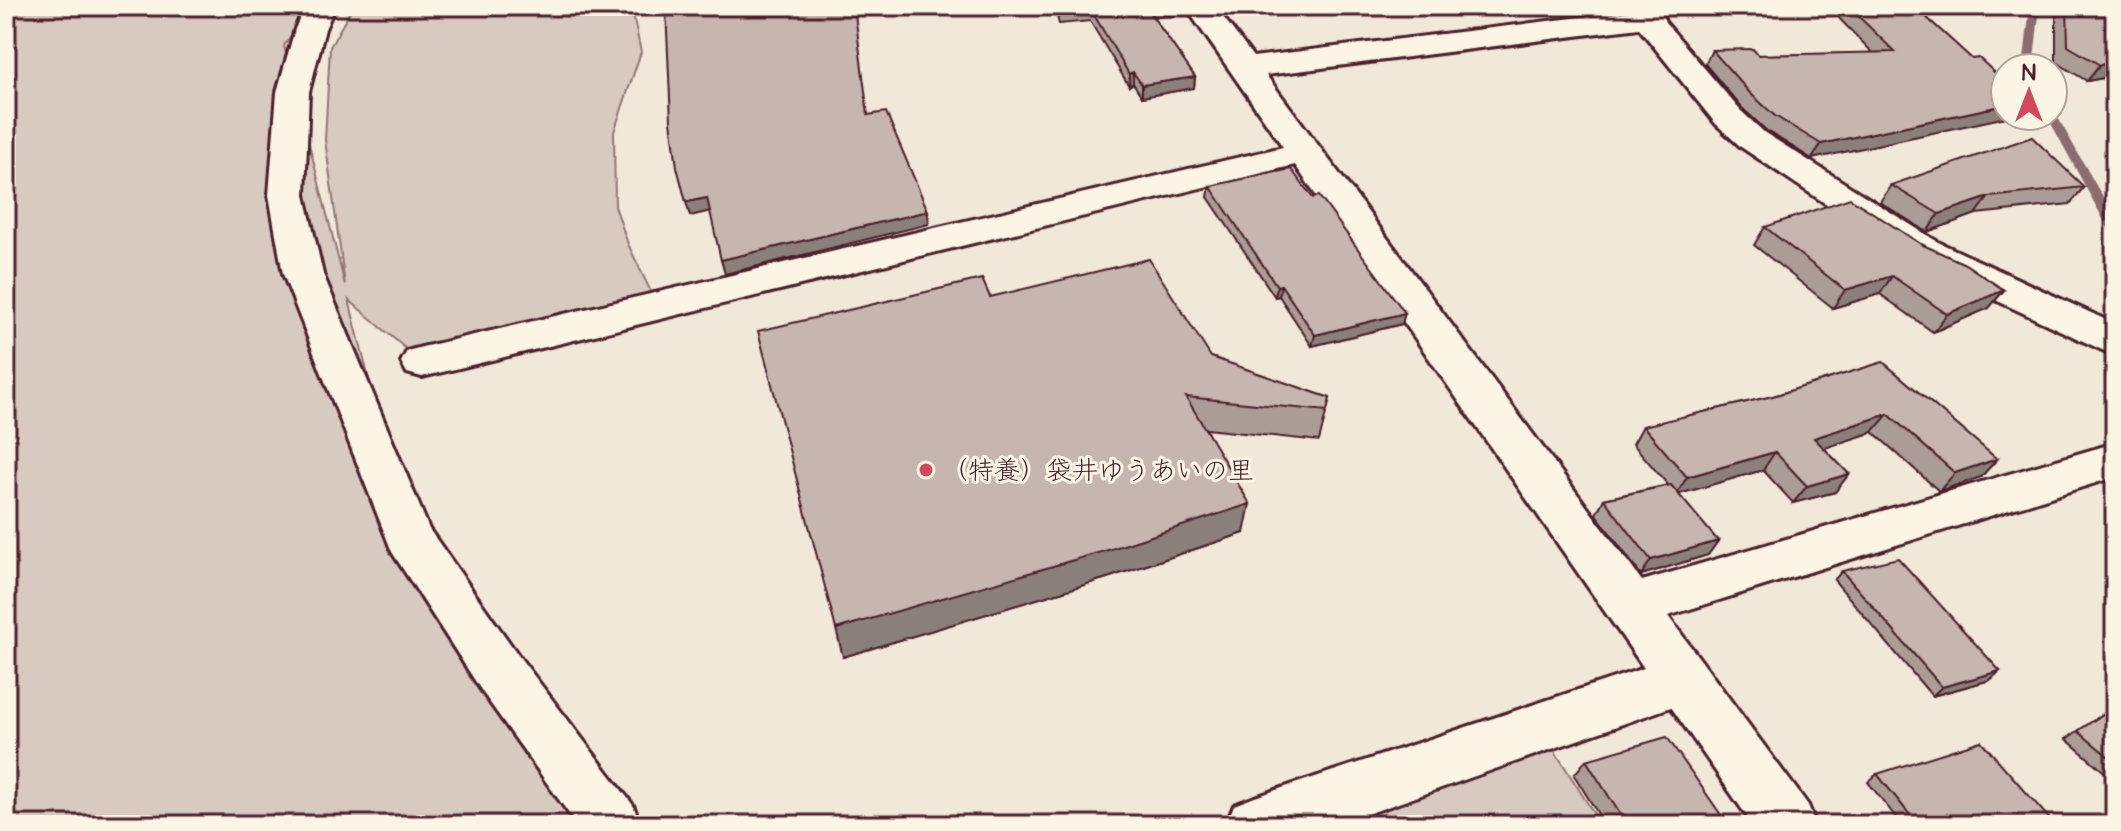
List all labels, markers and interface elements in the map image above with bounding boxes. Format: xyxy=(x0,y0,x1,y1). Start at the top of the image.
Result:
north arrow xyxy=(1989,52,2069,132)
text: N xyxy=(2022,58,2036,89)
place label: （特養）袋井ゆうあいの里 xyxy=(942,453,1254,489)
marker: （特養）袋井ゆうあいの里 xyxy=(917,461,935,479)

